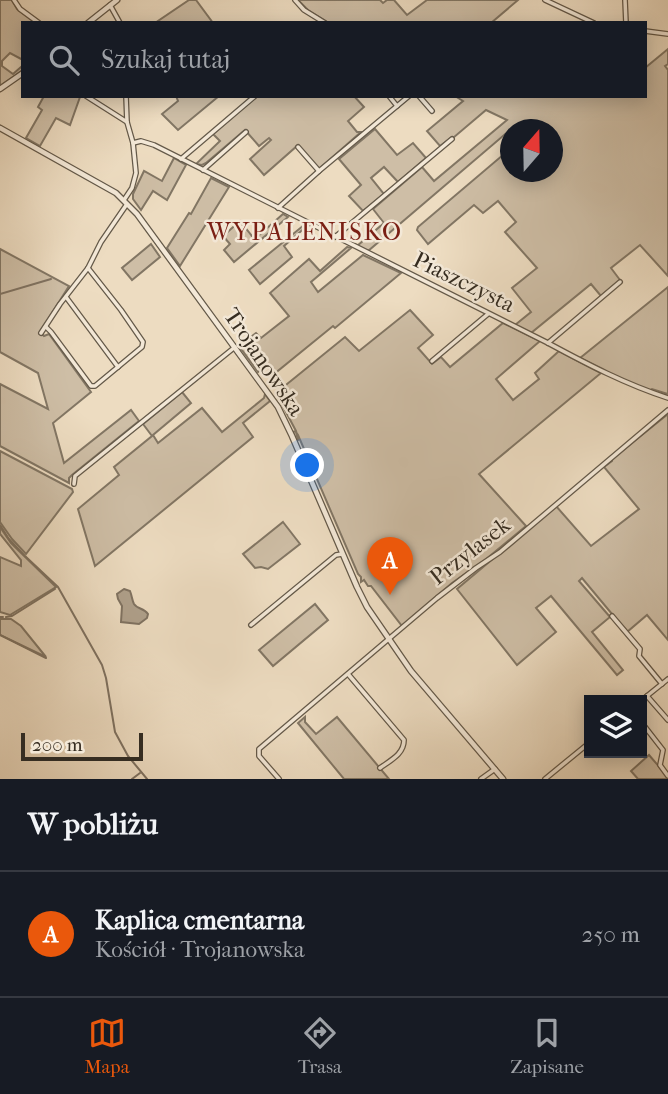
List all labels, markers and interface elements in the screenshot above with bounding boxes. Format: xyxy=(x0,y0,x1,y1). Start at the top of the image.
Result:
search box xyxy=(21,21,647,98)
icon: search xyxy=(45,41,83,79)
text: Szukaj tutaj xyxy=(101,44,230,75)
north arrow xyxy=(500,119,563,182)
district label: WYPALENISKO xyxy=(206,218,403,246)
street label: Piaszczysta xyxy=(409,246,520,318)
street label: Trojanowska xyxy=(218,303,310,421)
your location xyxy=(290,448,324,482)
street label: Przylasek xyxy=(424,511,516,591)
pin: A xyxy=(367,537,413,595)
map controls xyxy=(584,695,647,758)
button: layers xyxy=(584,695,647,758)
scale bar xyxy=(21,730,144,762)
text: 200 m xyxy=(32,734,83,756)
text: W pobliżu xyxy=(28,807,158,842)
text: Kaplica cmentarna xyxy=(95,905,304,936)
text: A xyxy=(44,921,58,948)
text: 250 m xyxy=(582,921,640,948)
text: Kościół · Trojanowska xyxy=(95,936,305,963)
tab: Mapa xyxy=(84,1014,129,1078)
tab: Trasa xyxy=(298,1014,342,1078)
tab: Zapisane xyxy=(510,1014,584,1078)

